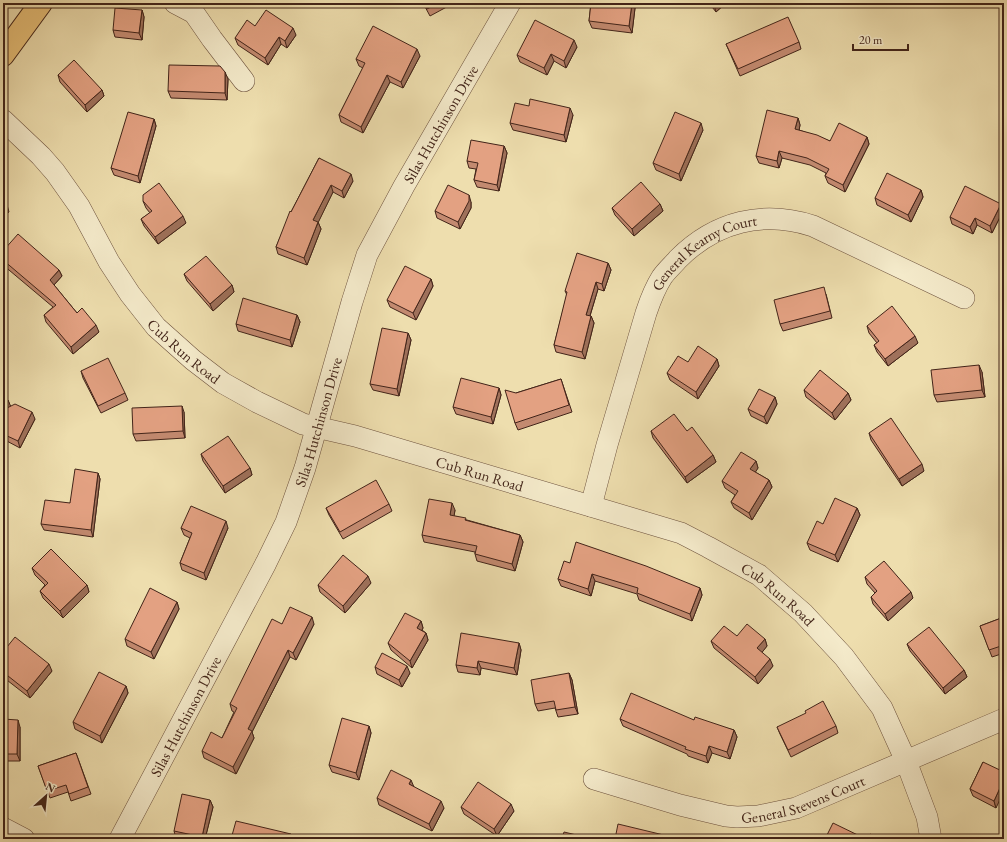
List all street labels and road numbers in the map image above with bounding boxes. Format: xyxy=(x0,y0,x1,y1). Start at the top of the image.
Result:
street label: Silas Hutchinson Drive xyxy=(398,61,482,187)
street label: General Kearny Court xyxy=(647,210,758,294)
street label: Cub Run Road xyxy=(143,315,225,388)
street label: Silas Hutchinson Drive xyxy=(290,355,345,489)
street label: Cub Run Road xyxy=(434,451,526,495)
street label: Cub Run Road xyxy=(738,558,819,630)
street label: Silas Hutchinson Drive xyxy=(145,652,225,780)
street label: General Stevens Court xyxy=(741,770,868,826)

